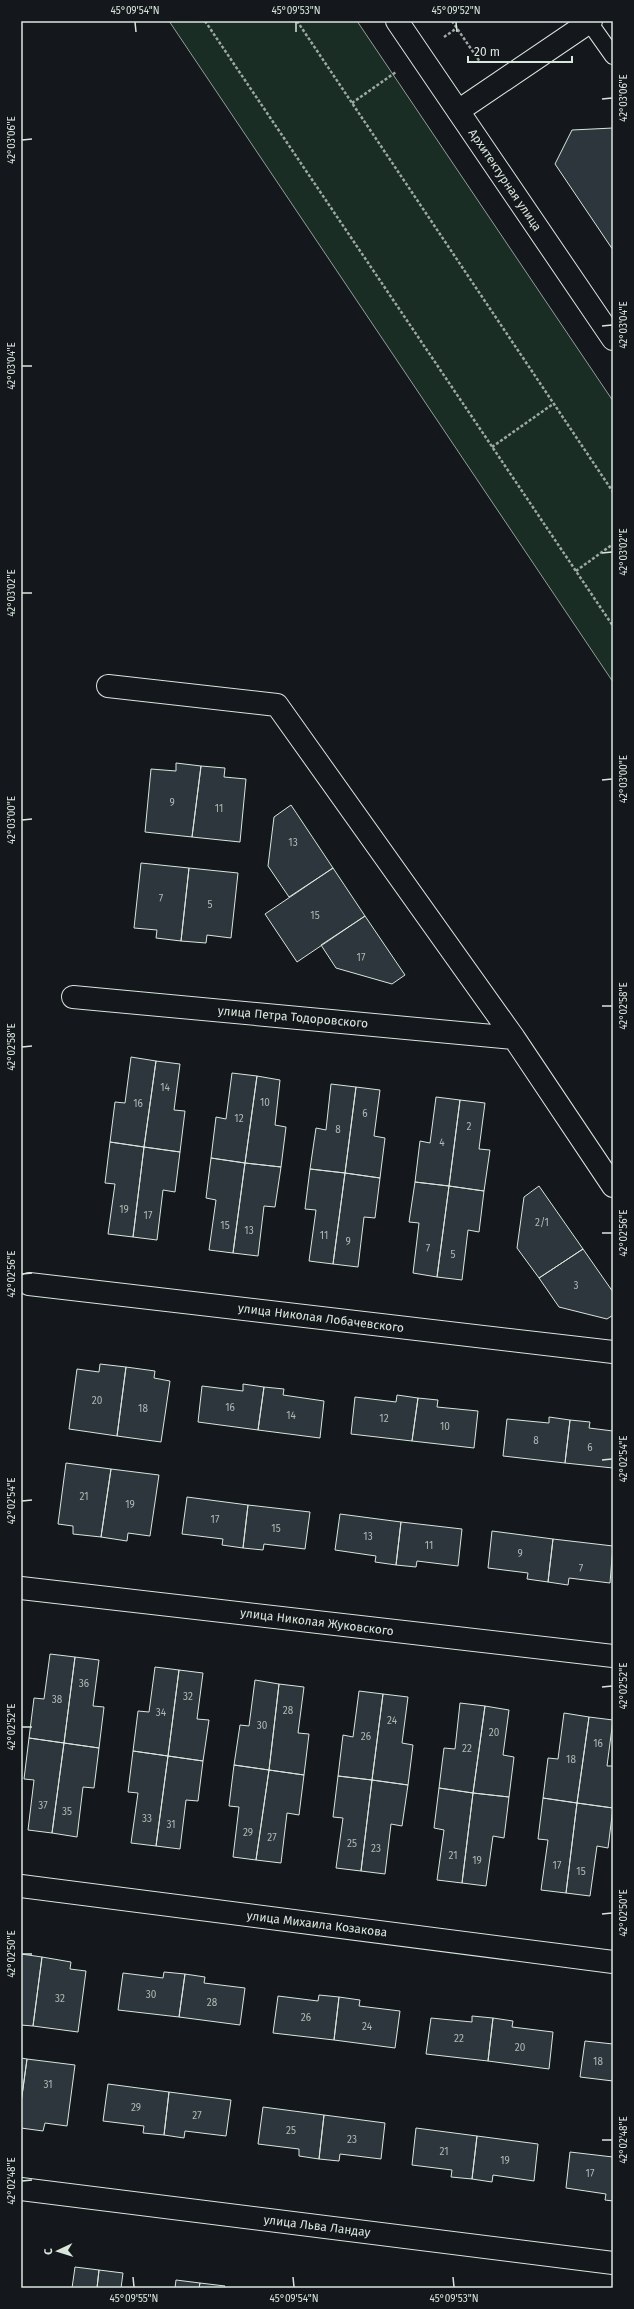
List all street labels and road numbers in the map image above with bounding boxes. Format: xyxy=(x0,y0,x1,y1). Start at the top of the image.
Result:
street label: Архитектурная улица xyxy=(466,126,544,234)
street label: улица Петра Тодоровского xyxy=(217,1003,369,1031)
street label: улица Николая Лобачевского xyxy=(237,1301,405,1335)
street label: улица Николая Жуковского xyxy=(240,1606,394,1638)
street label: улица Михаила Козакова xyxy=(246,1908,388,1940)
street label: улица Льва Ландау xyxy=(263,2212,371,2240)

